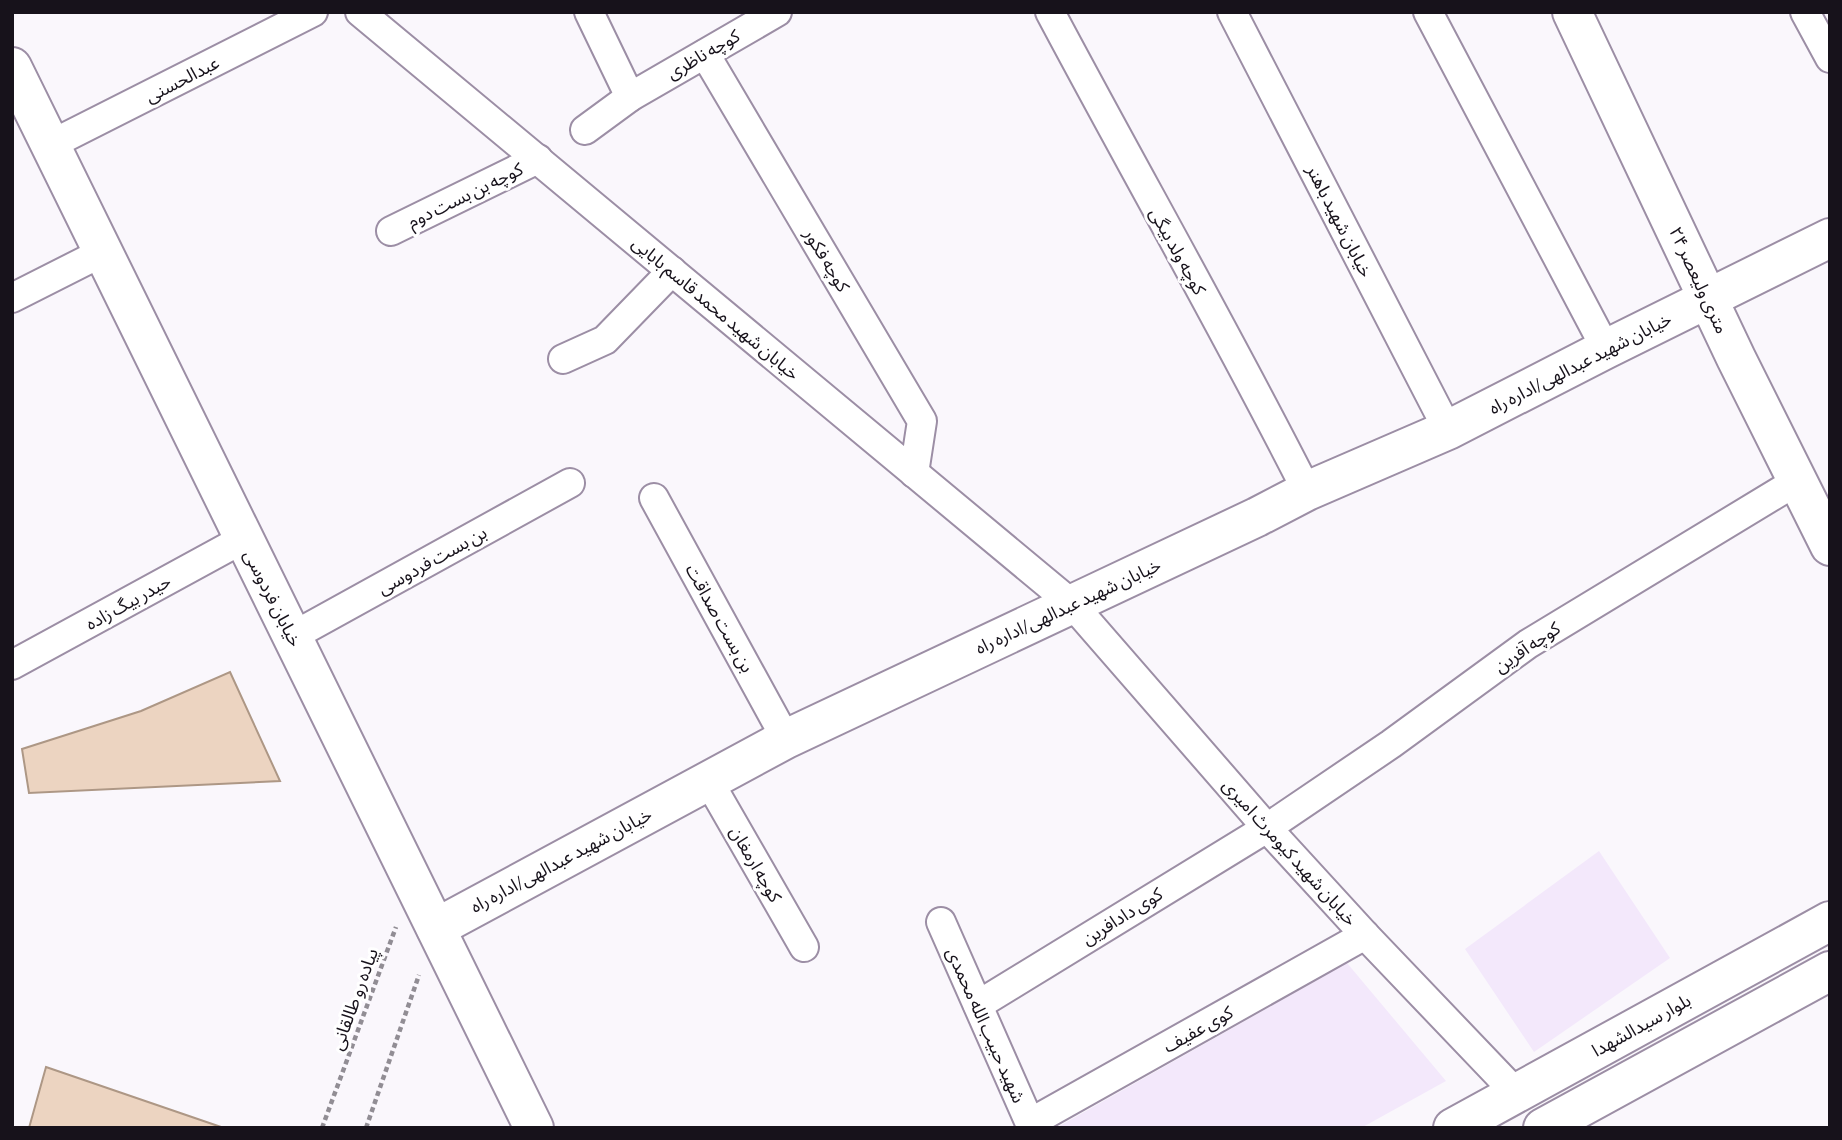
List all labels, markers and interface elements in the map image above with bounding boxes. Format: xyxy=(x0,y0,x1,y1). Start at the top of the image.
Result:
street label: کوچه ناظری xyxy=(663,24,744,84)
street label: عبدالحسنی xyxy=(142,51,223,107)
street label: کوچه بن بست دوم xyxy=(404,158,528,236)
street label: خیابان شهید باهنر xyxy=(1301,160,1377,281)
street label: کوچه ولد بیگی xyxy=(1145,204,1211,299)
street label: ۲۴ متری ولیعصر xyxy=(1664,223,1733,337)
street label: کوچه فکور xyxy=(799,224,854,296)
street label: خیابان شهید محمد قاسم بابایی xyxy=(626,232,804,386)
street label: خیابان شهید عبدالهی/اداره راه xyxy=(1485,308,1675,419)
street label: بن بست فردوسی xyxy=(374,521,491,599)
street label: خیابان فردوسی xyxy=(239,546,306,650)
street label: خیابان شهید عبدالهی/اداره راه xyxy=(972,554,1164,659)
street label: بن بست صداقت xyxy=(681,560,758,676)
street label: حیدر بیگ زاده xyxy=(82,570,175,635)
street label: کوچه آفرین xyxy=(1490,617,1565,678)
street label: خیابان شهید کیومرث امیری xyxy=(1218,774,1361,930)
street label: خیابان شهید عبدالهی/اداره راه xyxy=(467,803,656,918)
street label: کوچه ارمغان xyxy=(725,822,786,907)
street label: کوی دادافرین xyxy=(1078,883,1167,950)
street label: شهید حبیب‌ الله محمدی xyxy=(941,944,1030,1106)
street label: پیاده رو طالقانی xyxy=(326,945,383,1053)
street label: بلوار سیدالشهدا xyxy=(1588,989,1695,1062)
street label: کوی عفیف xyxy=(1159,1001,1238,1058)

